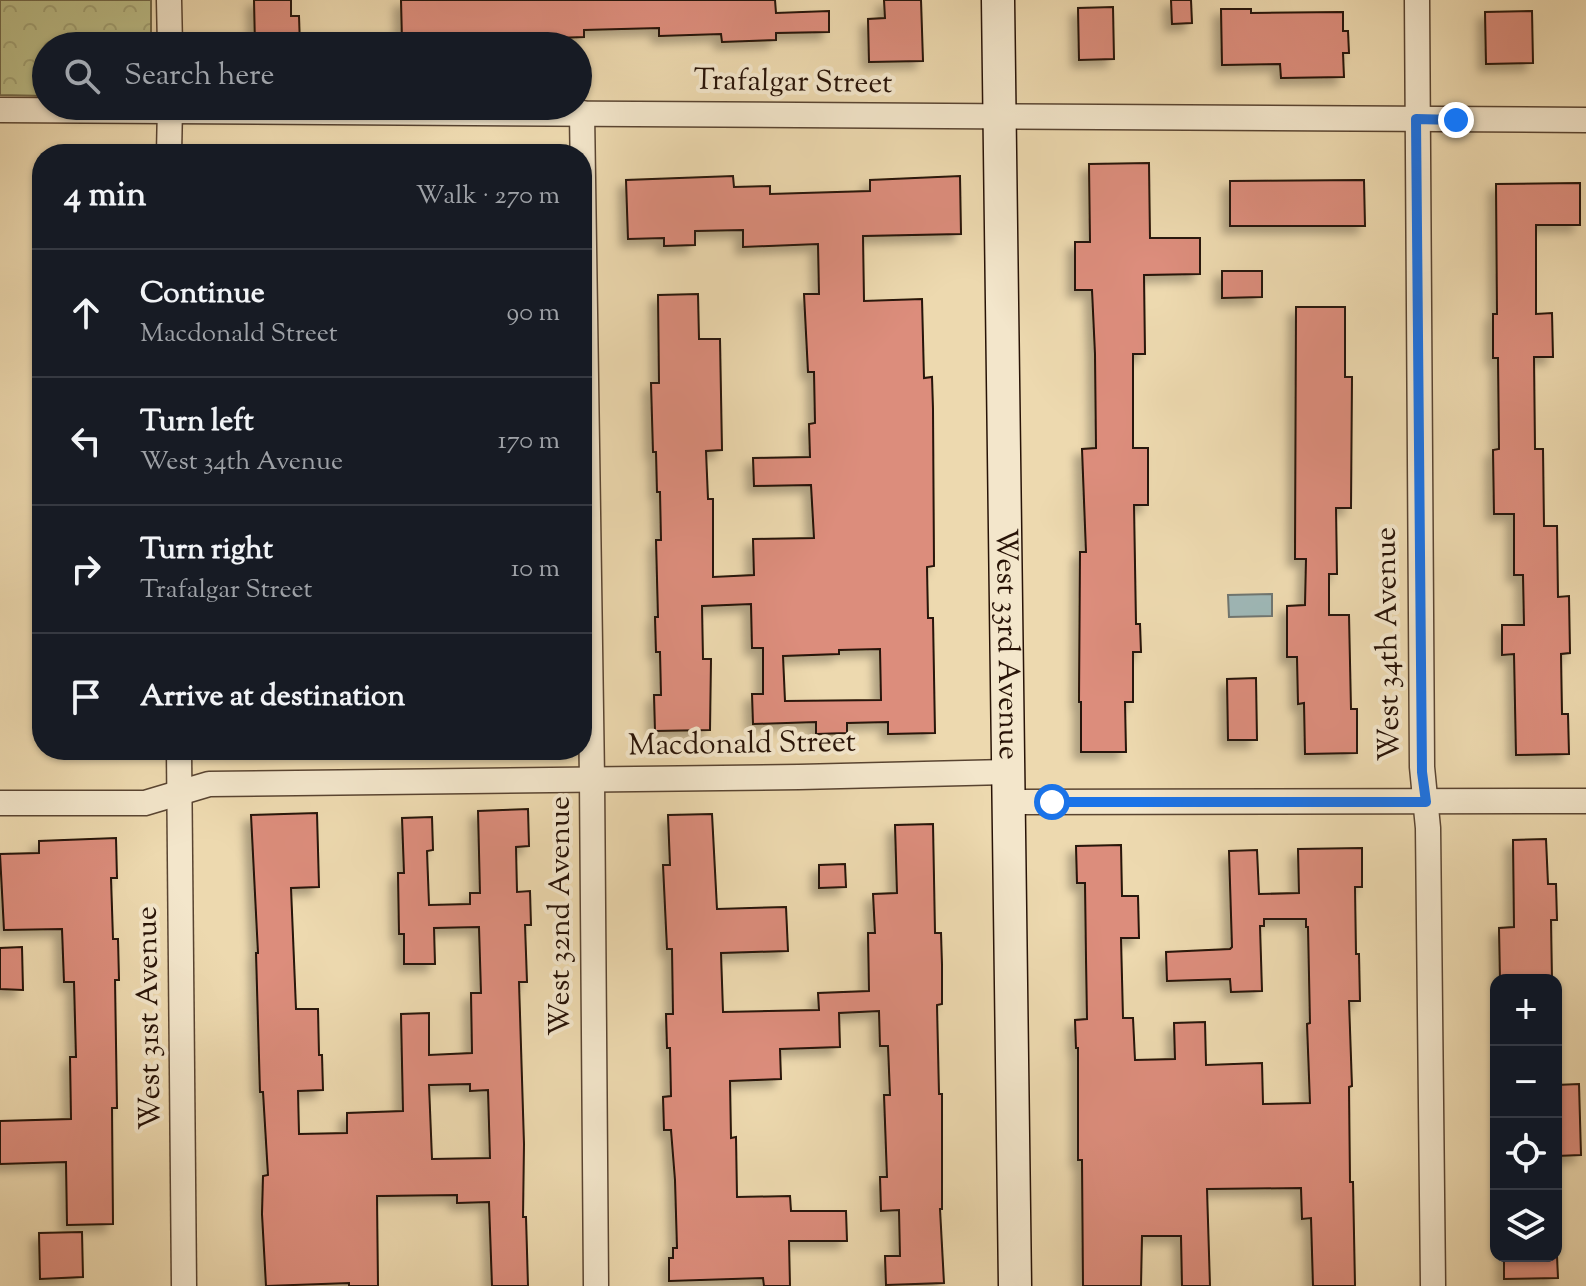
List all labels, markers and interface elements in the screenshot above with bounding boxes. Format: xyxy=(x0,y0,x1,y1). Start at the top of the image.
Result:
search box xyxy=(32,32,592,120)
icon: search xyxy=(60,54,104,98)
text: Search here xyxy=(124,55,274,98)
street label: Trafalgar Street xyxy=(693,60,893,106)
route end xyxy=(1438,102,1474,138)
text: 4 min xyxy=(64,172,146,221)
text: Walk · 270 m xyxy=(416,178,560,215)
text: Continue xyxy=(140,273,265,316)
icon: ahead xyxy=(64,291,108,335)
text: 90 m xyxy=(507,295,560,332)
text: Macdonald Street xyxy=(140,316,338,353)
text: Turn left xyxy=(140,401,254,444)
icon: left xyxy=(64,419,108,463)
text: 170 m xyxy=(498,423,560,460)
text: West 34th Avenue xyxy=(140,444,343,481)
street label: West 34th Avenue xyxy=(1365,527,1413,761)
street label: West 33rd Avenue xyxy=(983,528,1030,760)
text: Turn right xyxy=(140,529,273,572)
icon: right xyxy=(64,547,108,591)
text: 10 m xyxy=(511,551,560,588)
text: Trafalgar Street xyxy=(140,572,312,609)
icon: arrive xyxy=(64,675,108,719)
text: Arrive at destination xyxy=(140,676,405,719)
street label: Macdonald Street xyxy=(628,722,856,768)
route start xyxy=(1034,784,1070,820)
street label: West 32nd Avenue xyxy=(540,796,583,1036)
street label: West 31st Avenue xyxy=(127,906,173,1130)
map controls xyxy=(1490,974,1562,1262)
button: + xyxy=(1490,974,1562,1046)
button: − xyxy=(1490,1046,1562,1118)
button: locate xyxy=(1490,1118,1562,1190)
button: layers xyxy=(1490,1190,1562,1262)

